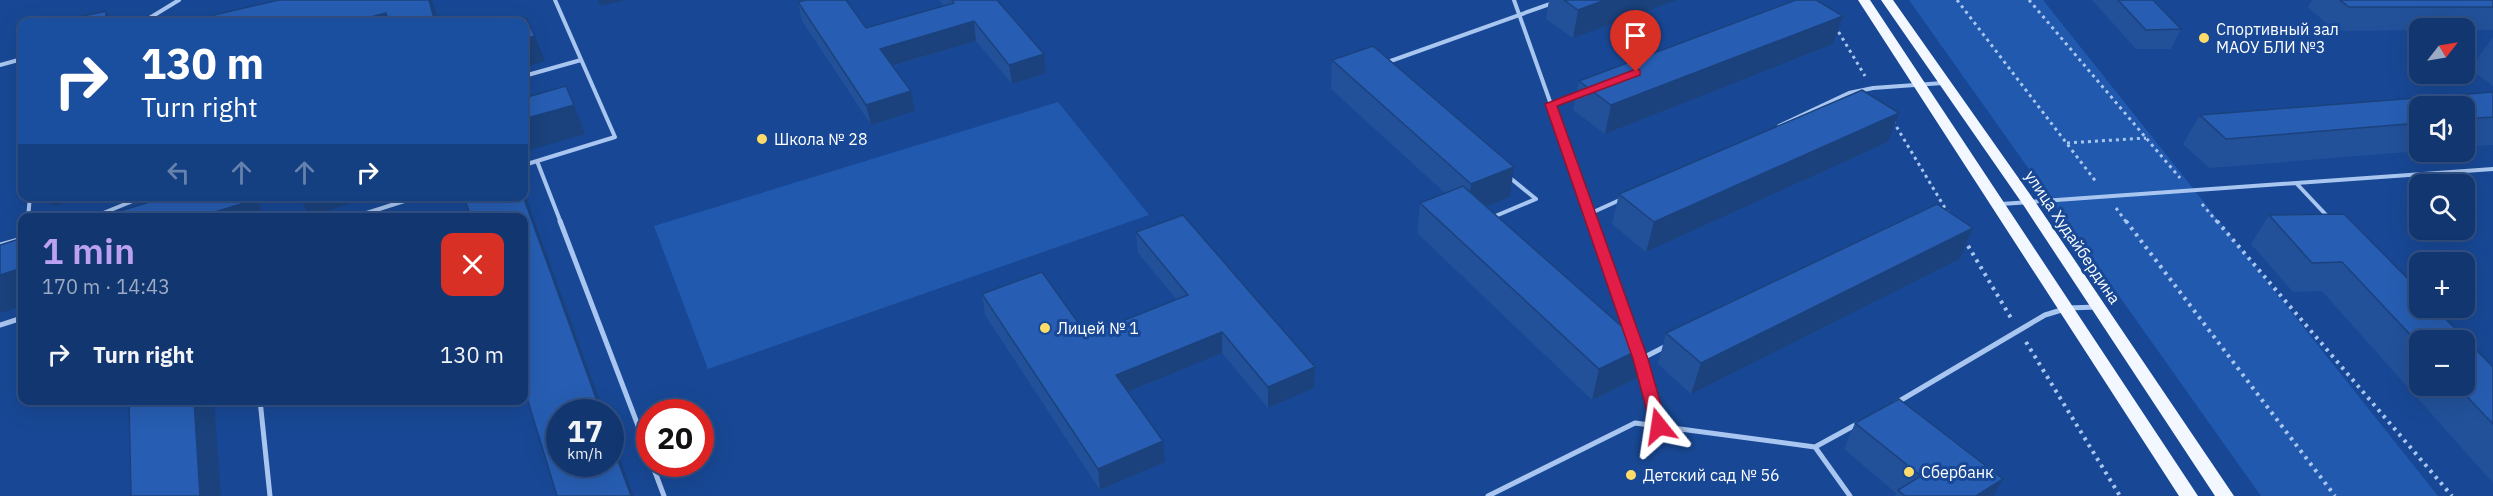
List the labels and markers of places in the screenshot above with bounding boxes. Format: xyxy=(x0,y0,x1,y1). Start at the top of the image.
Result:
pin xyxy=(1610,10,1661,72)
place label: Спортивный зал МАОУ БЛИ №3 xyxy=(2216,19,2339,57)
marker: Спортивный зал МАОУ БЛИ №3 xyxy=(2197,31,2211,45)
place label: Школа № 28 xyxy=(774,129,868,149)
marker: Школа № 28 xyxy=(755,132,769,146)
place label: Лицей № 1 xyxy=(1057,318,1139,338)
marker: Лицей № 1 xyxy=(1038,321,1052,335)
place label: Сбербанк xyxy=(1921,462,1994,482)
place label: Детский сад № 56 xyxy=(1643,465,1780,485)
marker: Сбербанк xyxy=(1902,465,1916,479)
marker: Детский сад № 56 xyxy=(1624,468,1638,482)

